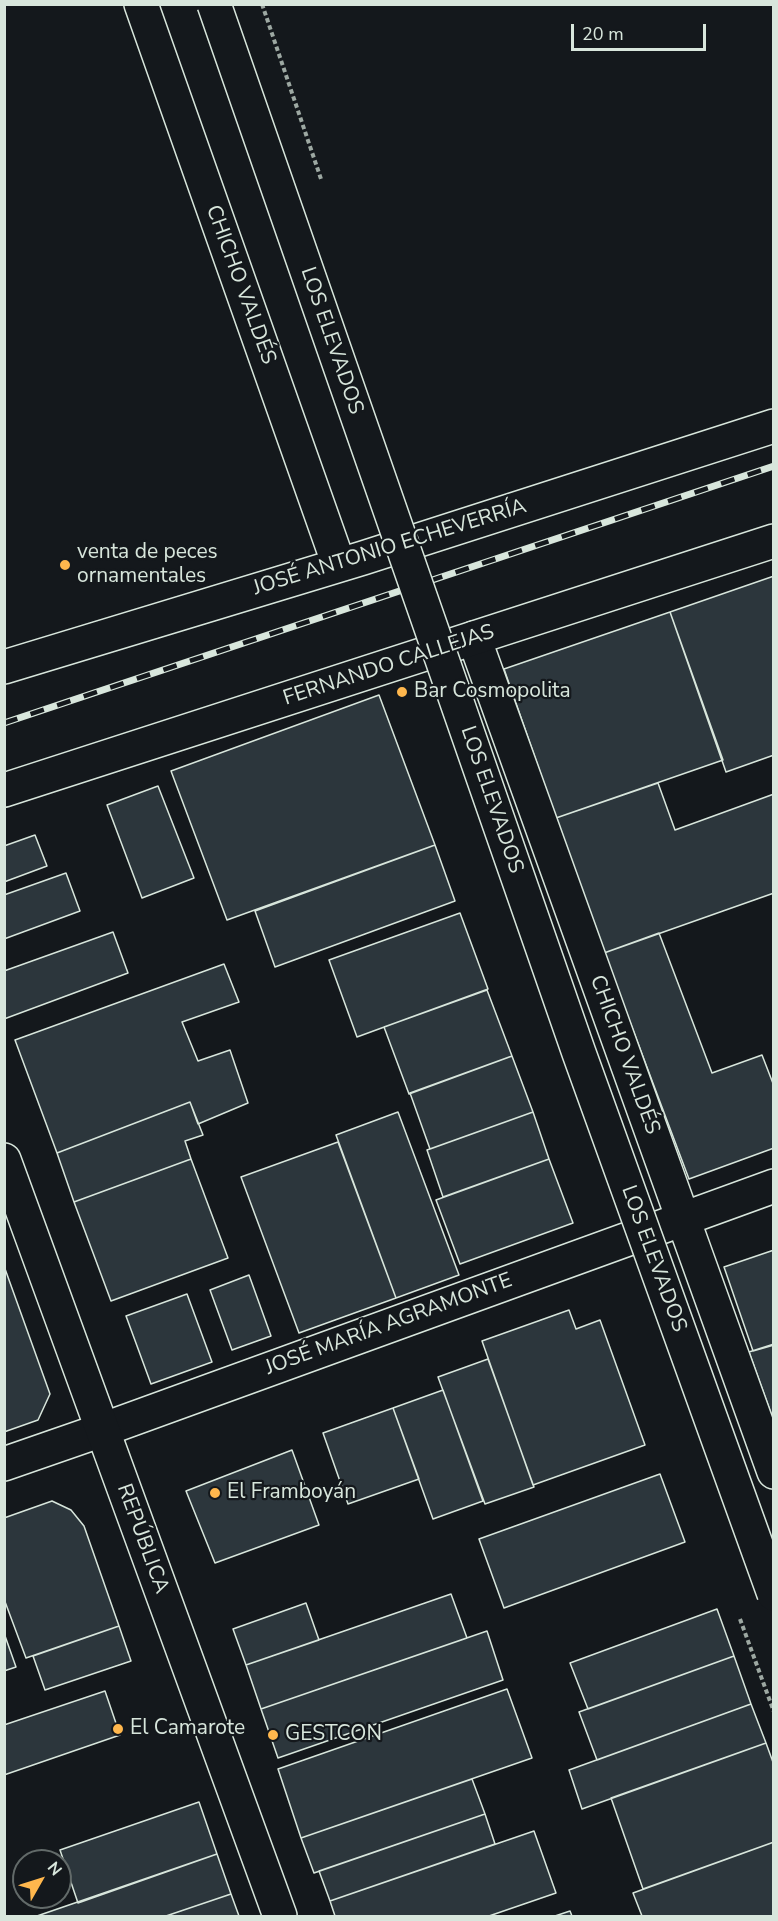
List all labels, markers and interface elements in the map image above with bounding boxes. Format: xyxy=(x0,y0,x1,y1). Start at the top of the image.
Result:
scale bar xyxy=(574,12,709,50)
text: 20 m xyxy=(582,22,624,46)
street label: CHICHO VALDÉS xyxy=(199,202,281,368)
street label: LOS ELEVADOS xyxy=(294,264,368,418)
street label: JOSÉ ANTONIO ECHEVERRÍA xyxy=(250,494,530,602)
place label: venta de peces ornamentales xyxy=(77,540,218,590)
marker: venta de peces ornamentales xyxy=(58,558,72,572)
street label: FERNANDO CALLEJAS xyxy=(280,620,498,712)
place label: Bar Cosmopolita xyxy=(414,679,571,705)
marker: Bar Cosmopolita xyxy=(395,685,409,699)
street label: LOS ELEVADOS xyxy=(454,723,528,877)
street label: CHICHO VALDÉS xyxy=(583,972,665,1138)
street label: LOS ELEVADOS xyxy=(615,1182,691,1336)
street label: JOSÉ MARÍA AGRAMONTE xyxy=(262,1269,516,1381)
place label: El Framboyán xyxy=(227,1480,356,1506)
street label: REPÚBLICA xyxy=(111,1481,173,1597)
marker: El Framboyán xyxy=(208,1486,222,1500)
place label: El Camarote xyxy=(130,1716,245,1742)
marker: El Camarote xyxy=(111,1722,125,1736)
place label: GESTCON xyxy=(285,1722,382,1748)
marker: GESTCON xyxy=(266,1728,280,1742)
north arrow xyxy=(12,1849,72,1909)
text: N xyxy=(42,1857,67,1881)

